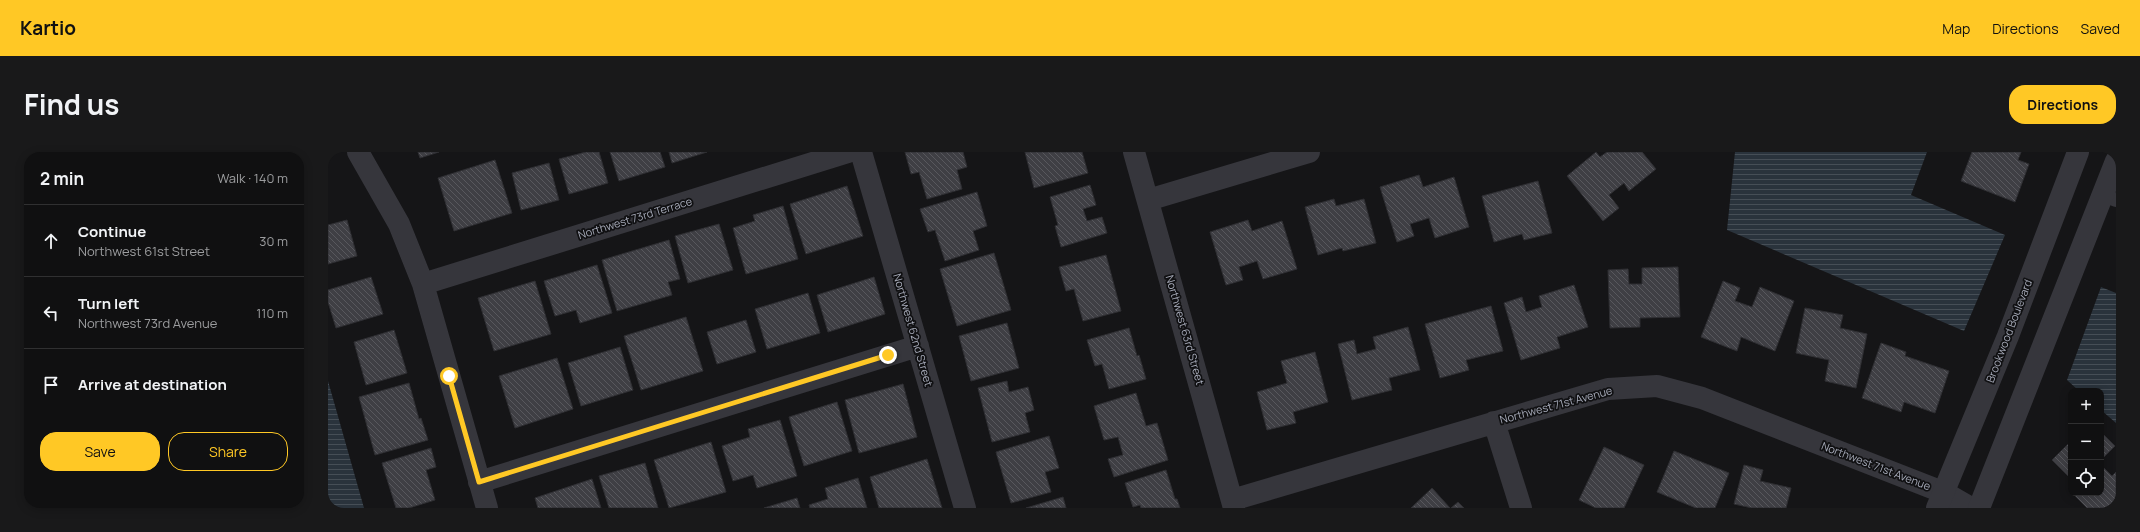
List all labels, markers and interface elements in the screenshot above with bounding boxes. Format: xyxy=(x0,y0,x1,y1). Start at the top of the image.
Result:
text: Kartio xyxy=(20,15,76,41)
text: Map xyxy=(1942,19,1970,38)
text: Directions xyxy=(1992,19,2059,38)
text: Saved xyxy=(2081,19,2120,38)
text: Find us xyxy=(24,85,119,123)
button: Directions xyxy=(2009,85,2116,124)
text: 2 min xyxy=(40,167,84,190)
text: Walk · 140 m xyxy=(217,169,288,187)
street label: Northwest 73rd Terrace xyxy=(576,193,694,242)
text: Continue xyxy=(78,221,146,242)
icon: ahead xyxy=(40,230,62,252)
text: 30 m xyxy=(259,232,288,250)
text: Northwest 61st Street xyxy=(78,242,210,260)
street label: Northwest 62nd Street xyxy=(890,272,937,388)
street label: Northwest 63rd Street xyxy=(1163,273,1208,387)
street label: Brookwood Boulevard xyxy=(1982,277,2035,385)
text: Turn left xyxy=(78,293,140,314)
icon: left xyxy=(40,302,62,324)
text: 110 m xyxy=(256,304,288,322)
text: Northwest 73rd Avenue xyxy=(78,314,217,332)
route end xyxy=(879,346,897,364)
route start xyxy=(440,367,458,385)
icon: arrive xyxy=(40,374,62,396)
text: Arrive at destination xyxy=(78,374,227,395)
street label: Northwest 71st Avenue xyxy=(1498,382,1614,427)
map controls xyxy=(2068,388,2104,496)
button: + xyxy=(2068,388,2104,424)
button: − xyxy=(2068,424,2104,460)
button: Save xyxy=(40,432,160,471)
button: Share xyxy=(168,432,288,471)
street label: Northwest 71st Avenue xyxy=(1819,438,1933,493)
button: locate xyxy=(2068,460,2104,496)

